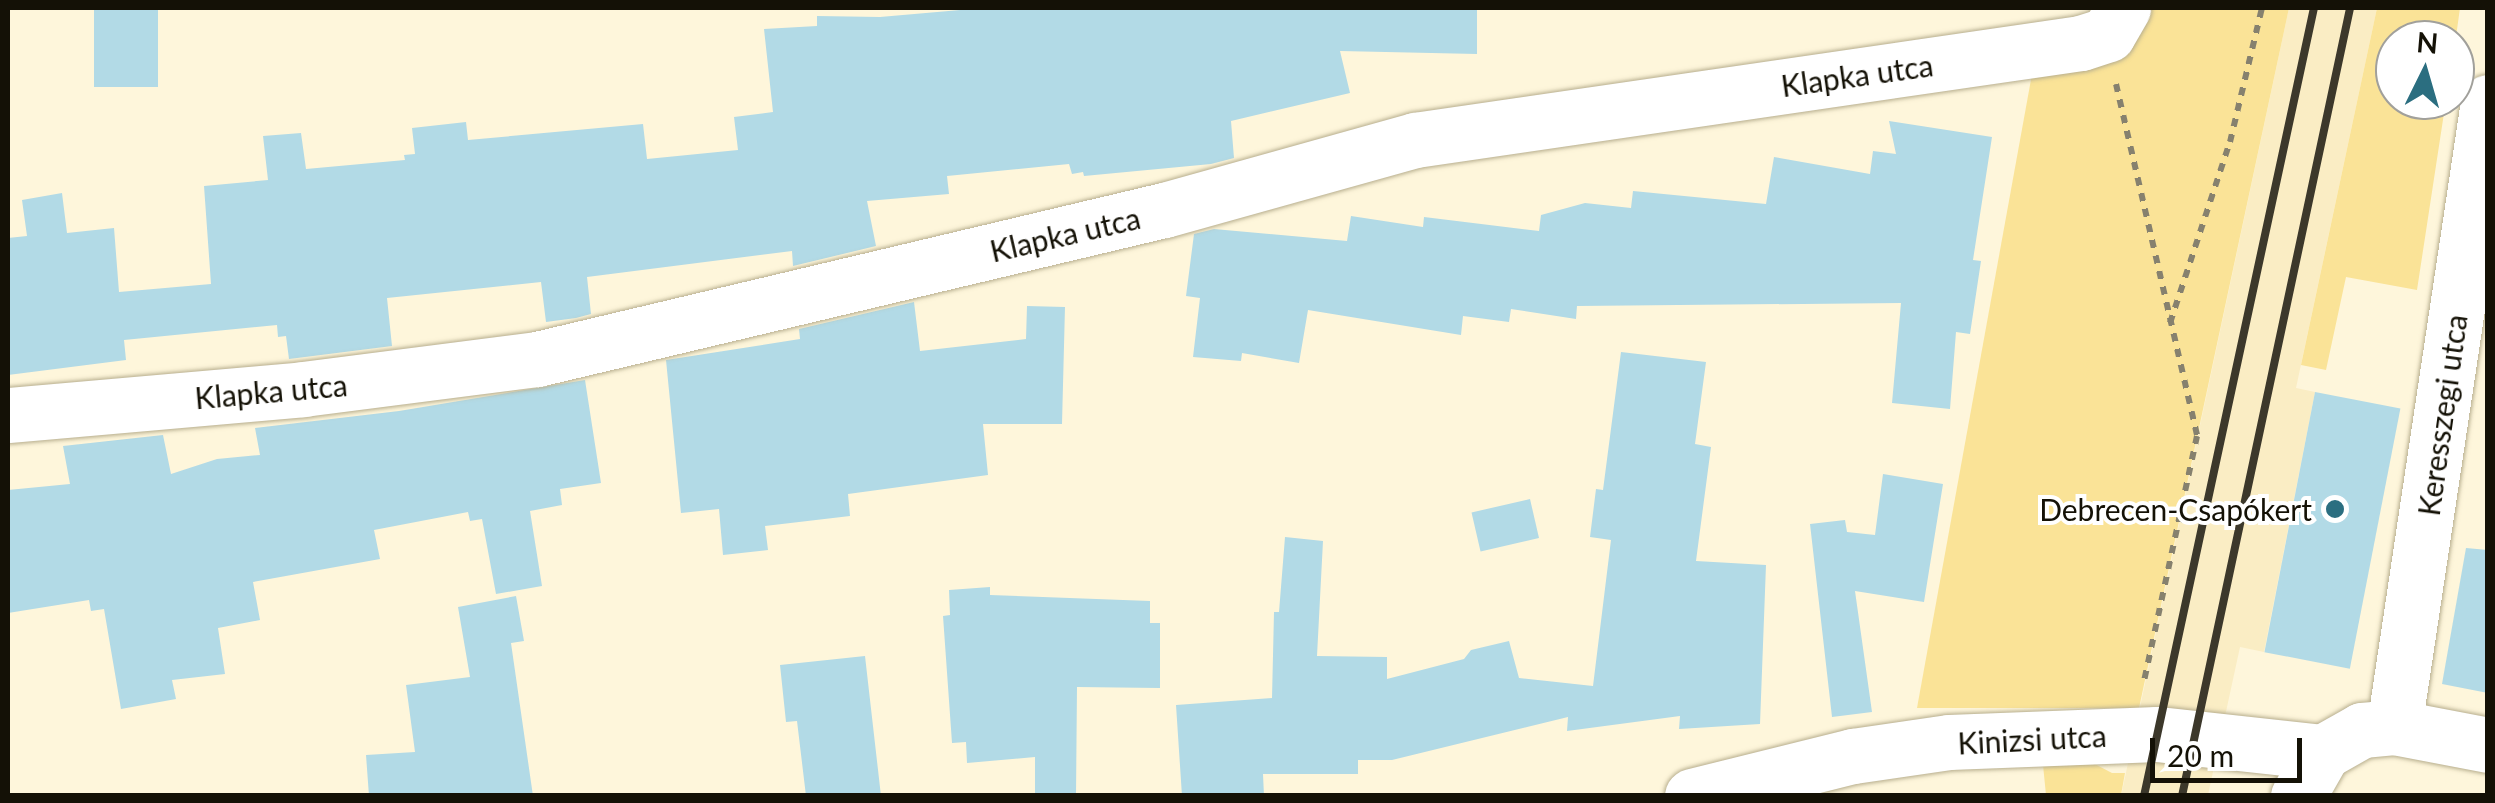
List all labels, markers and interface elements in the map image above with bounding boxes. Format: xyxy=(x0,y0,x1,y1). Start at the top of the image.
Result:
north arrow xyxy=(2375,20,2475,120)
text: N xyxy=(2415,24,2440,60)
street label: Klapka utca xyxy=(1779,47,1935,103)
street label: Klapka utca xyxy=(986,199,1144,269)
street label: Keresszegi utca xyxy=(2410,312,2474,518)
street label: Klapka utca xyxy=(193,366,349,416)
place label: Debrecen-Csapókert xyxy=(2039,491,2312,527)
marker: Debrecen-Csapókert xyxy=(2322,496,2348,522)
street label: Kinizsi utca xyxy=(1957,717,2107,761)
scale bar xyxy=(2155,718,2308,780)
text: 20 m xyxy=(2167,737,2234,773)

